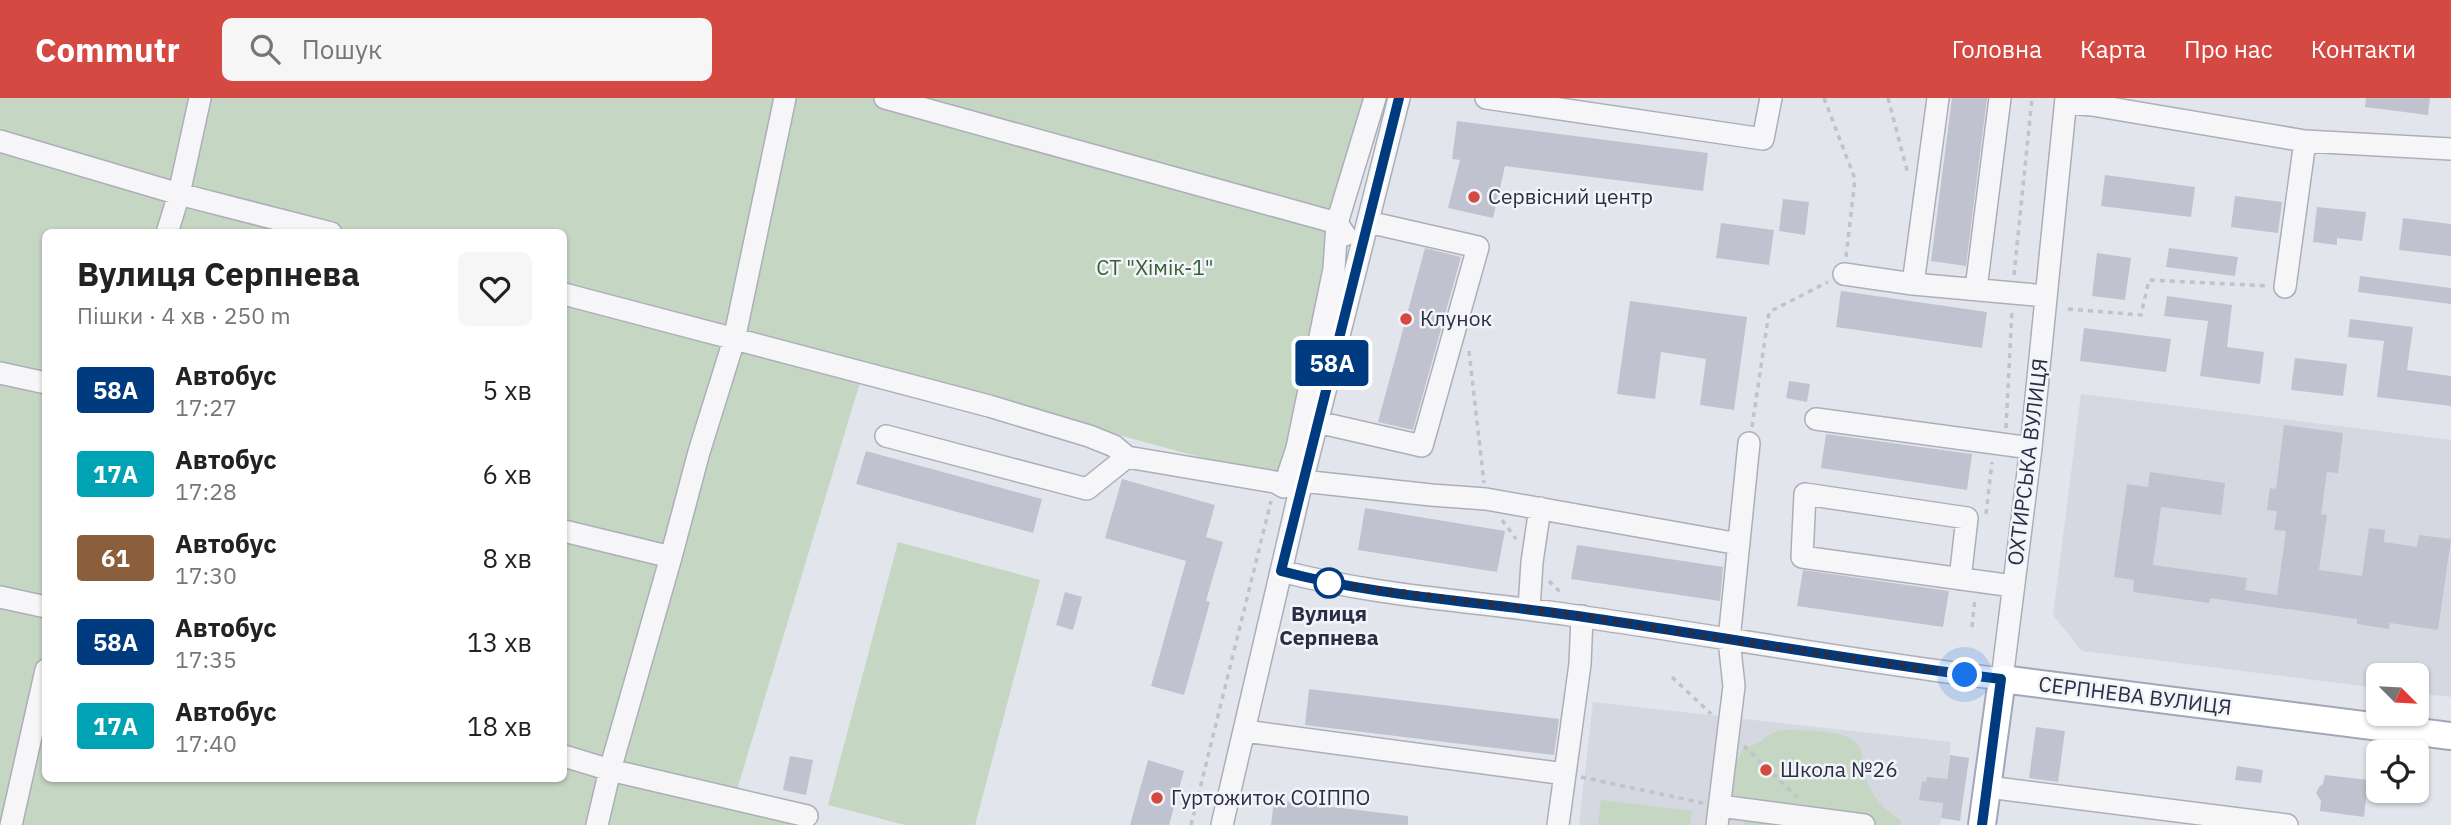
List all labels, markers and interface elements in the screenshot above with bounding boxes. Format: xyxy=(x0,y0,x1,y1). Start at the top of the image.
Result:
search box xyxy=(222,18,712,81)
text: Commutr xyxy=(35,28,180,71)
icon: search xyxy=(246,30,284,68)
text: Пошук xyxy=(302,32,382,66)
text: Головна xyxy=(1952,33,2042,65)
text: Карта xyxy=(2080,33,2146,65)
text: Про нас xyxy=(2184,33,2273,65)
text: Контакти xyxy=(2311,33,2416,65)
place label: Сервісний центр xyxy=(1488,182,1653,210)
marker: Сервісний центр xyxy=(1466,189,1482,205)
text: Вулиця Серпнева xyxy=(77,252,360,295)
button: heart xyxy=(458,252,532,326)
park label: СТ "Хімік-1" xyxy=(1096,253,1214,281)
text: Пішки · 4 хв · 250 m xyxy=(77,300,291,330)
place label: Клунок xyxy=(1420,304,1492,332)
marker: Клунок xyxy=(1398,311,1414,327)
line badge: 58А xyxy=(1292,340,1372,386)
text: 58А xyxy=(1309,347,1355,379)
street label: ОХТИРСЬКА ВУЛИЦЯ xyxy=(2000,357,2054,567)
text: Автобус xyxy=(175,358,277,392)
text: 5 хв xyxy=(483,373,532,407)
text: 58А xyxy=(93,374,138,406)
text: 17:27 xyxy=(175,392,237,422)
text: Автобус xyxy=(175,442,277,476)
text: 6 хв xyxy=(483,457,532,491)
text: 17А xyxy=(93,458,138,490)
text: 17:28 xyxy=(175,476,237,506)
text: Автобус xyxy=(175,526,277,560)
text: 8 хв xyxy=(483,541,532,575)
text: 61 xyxy=(101,542,130,574)
text: 17:30 xyxy=(175,560,237,590)
marker: Вулиця Серпнева xyxy=(1314,568,1344,598)
place label: Вулиця Серпнева xyxy=(1279,599,1379,651)
text: Автобус xyxy=(175,610,277,644)
text: 13 хв xyxy=(467,625,532,659)
text: 58А xyxy=(93,626,138,658)
text: 17:35 xyxy=(175,644,237,674)
your location xyxy=(1947,657,1982,692)
north arrow xyxy=(2366,663,2429,726)
map controls xyxy=(2366,663,2429,803)
street label: СЕРПНЕВА ВУЛИЦЯ xyxy=(2037,669,2233,721)
text: Автобус xyxy=(175,694,277,728)
text: 18 хв xyxy=(467,709,532,743)
text: 17А xyxy=(93,710,138,742)
text: 17:40 xyxy=(175,728,237,758)
button: locate xyxy=(2366,740,2429,803)
place label: Школа №26 xyxy=(1780,755,1898,783)
marker: Школа №26 xyxy=(1758,762,1774,778)
place label: Гуртожиток СОІППО xyxy=(1171,783,1370,811)
marker: Гуртожиток СОІППО xyxy=(1149,790,1165,806)

